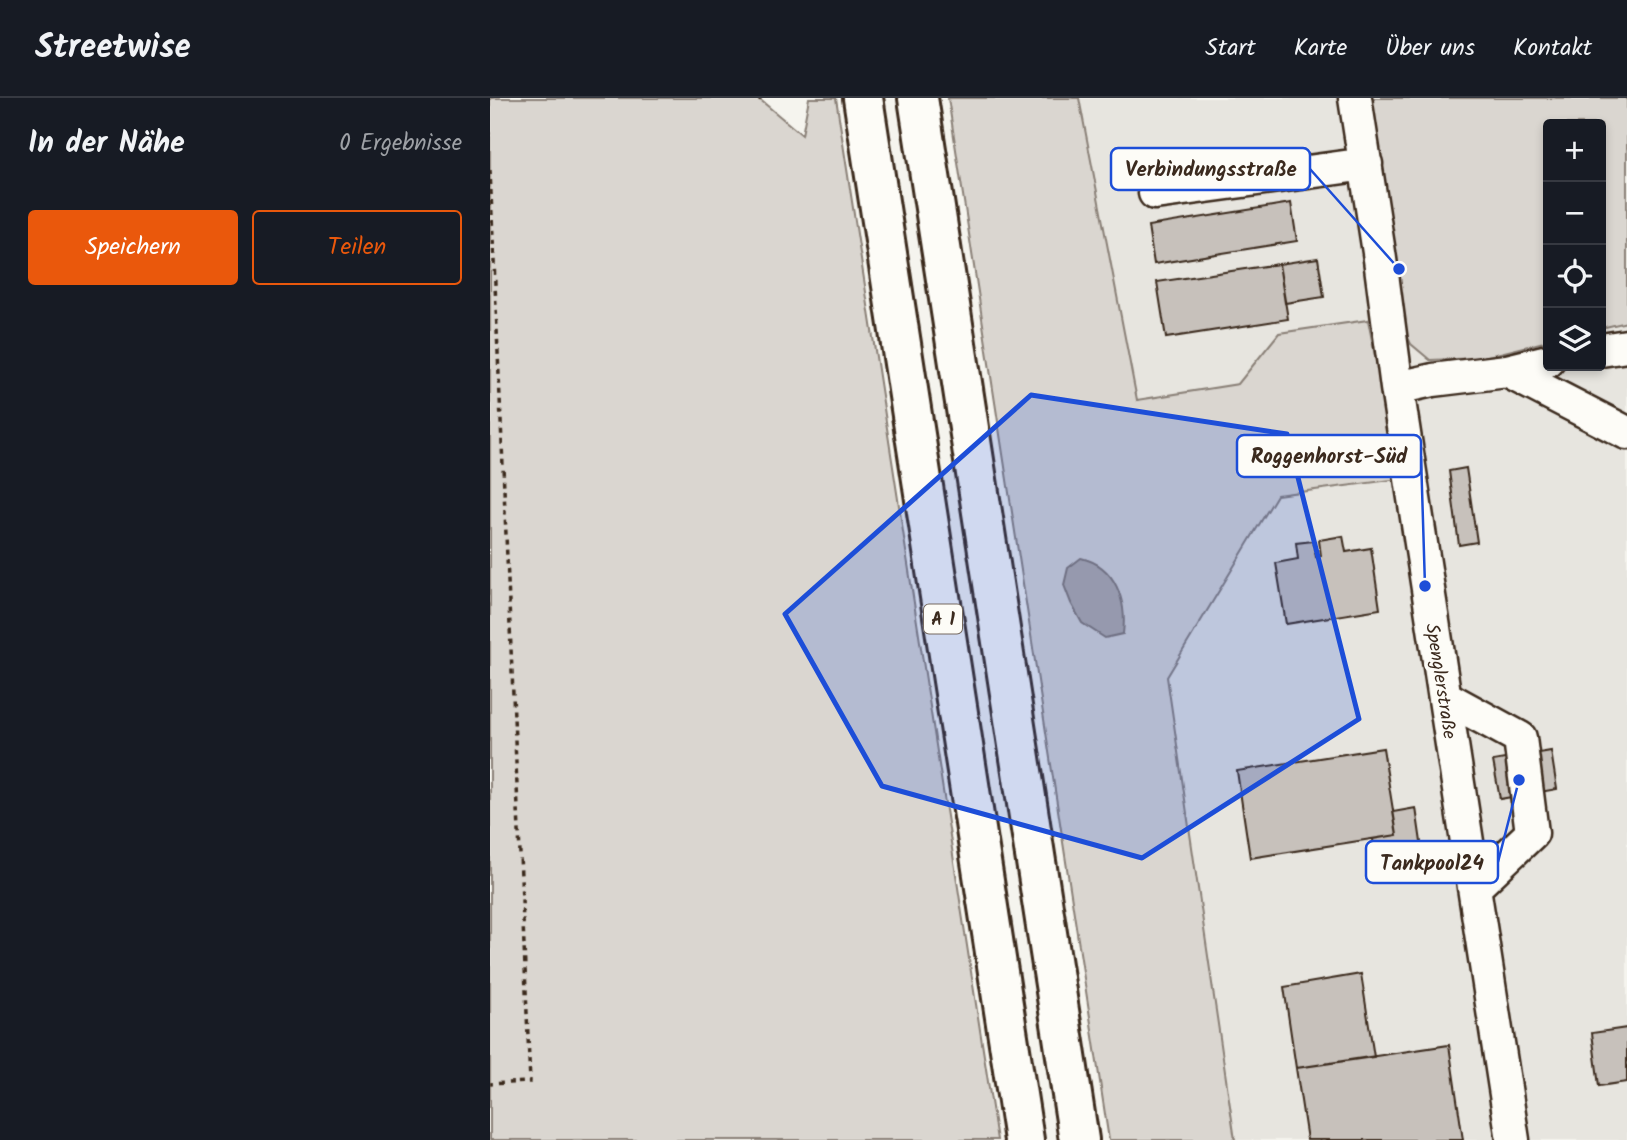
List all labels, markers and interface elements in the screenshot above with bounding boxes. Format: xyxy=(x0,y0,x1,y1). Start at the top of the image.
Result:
text: Streetwise xyxy=(35,22,191,75)
text: Start xyxy=(1205,29,1256,68)
text: Karte xyxy=(1294,29,1347,68)
text: Über uns xyxy=(1385,29,1475,68)
text: Kontakt xyxy=(1513,29,1592,68)
map controls xyxy=(1543,119,1606,371)
button: + xyxy=(1543,119,1606,182)
text: In der Nähe xyxy=(28,120,185,168)
text: 0 Ergebnisse xyxy=(339,126,462,162)
callout: Verbindungsstraße xyxy=(1111,148,1310,190)
text: Verbindungsstraße xyxy=(1125,154,1297,187)
button: − xyxy=(1543,182,1606,245)
button: Speichern xyxy=(28,210,238,285)
button: Teilen xyxy=(252,210,462,285)
button: locate xyxy=(1543,245,1606,308)
button: layers xyxy=(1543,308,1606,371)
callout: Roggenhorst-Süd xyxy=(1237,435,1421,477)
text: Roggenhorst-Süd xyxy=(1251,441,1408,474)
road number: A 1 xyxy=(924,604,962,634)
street label: Spenglerstraße xyxy=(1416,621,1464,742)
callout: Tankpool24 xyxy=(1366,841,1498,883)
text: Tankpool24 xyxy=(1380,848,1484,881)

